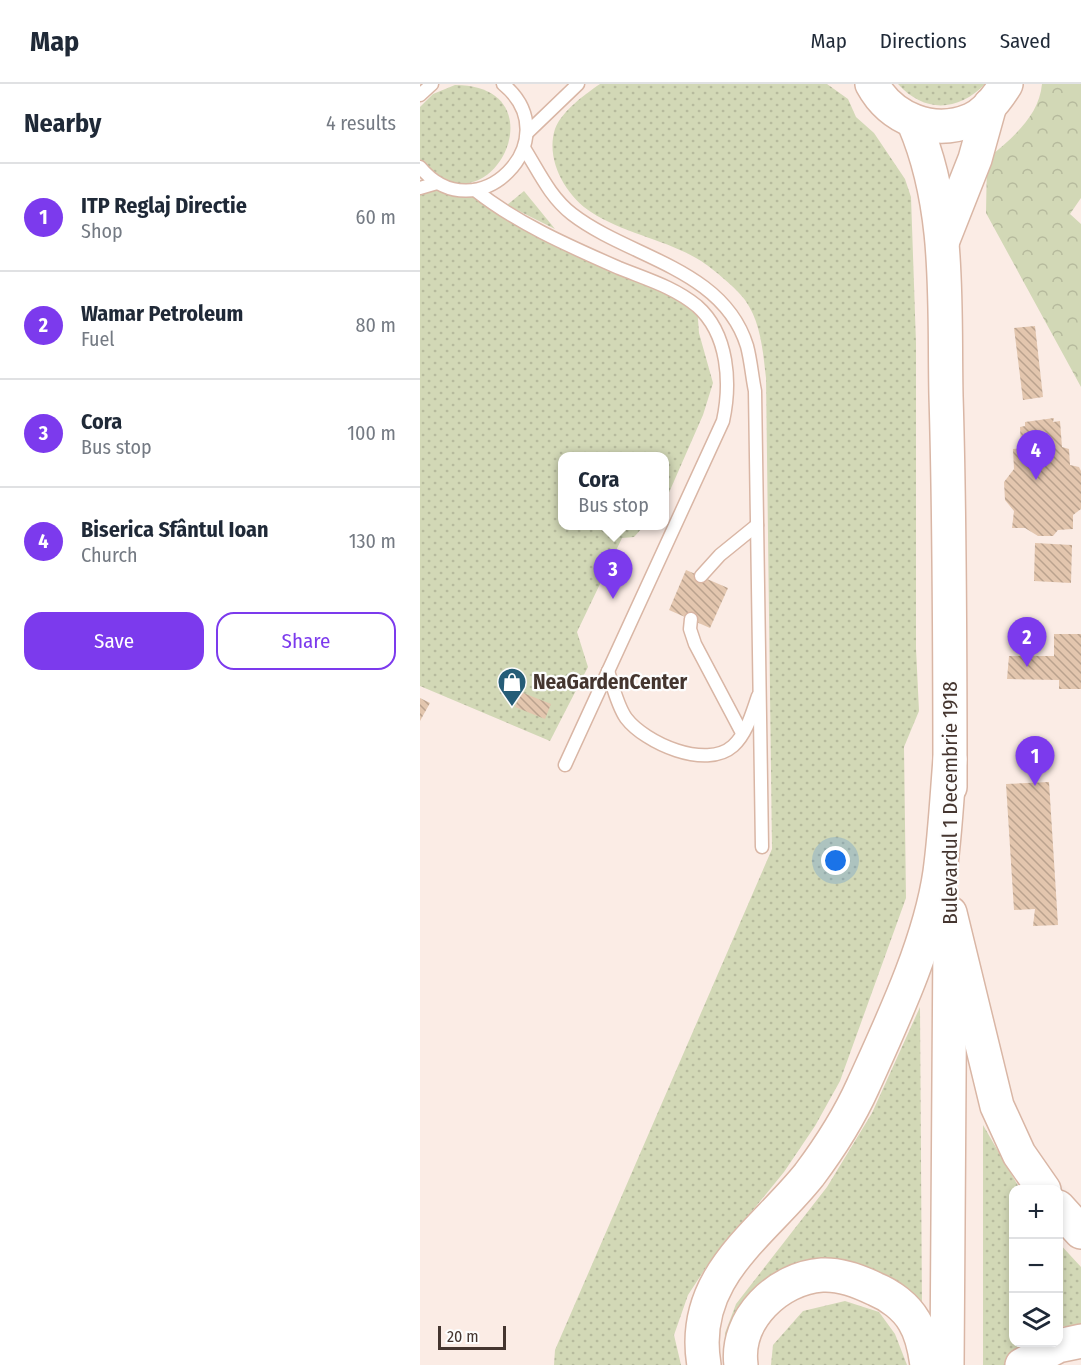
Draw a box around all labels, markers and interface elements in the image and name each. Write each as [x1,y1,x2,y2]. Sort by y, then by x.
text: Map [30,25,79,58]
text: Map [810,28,847,54]
text: Directions [880,28,967,54]
text: Saved [1000,28,1051,54]
text: Nearby [24,108,101,139]
text: 4 results [326,111,396,135]
text: ITP Reglaj Directie [81,192,247,219]
text: 1 [39,205,48,229]
text: 60 m [356,205,396,229]
text: Shop [81,219,123,243]
text: Wamar Petroleum [81,300,243,327]
text: 2 [39,313,48,337]
text: 80 m [356,313,396,337]
text: Fuel [81,327,115,351]
text: Cora [81,408,122,435]
text: 3 [39,421,48,445]
text: 100 m [347,421,396,445]
pin: 4 [1016,430,1056,480]
text: Bus stop [81,435,152,459]
popup [558,452,669,530]
text: Cora [578,466,619,493]
text: Bus stop [578,493,649,517]
text: Biserica Sfântul Ioan [81,516,269,543]
text: 4 [38,529,49,553]
text: 130 m [349,529,396,553]
text: Church [81,543,137,567]
pin: 3 [594,550,632,599]
button: Save [24,612,204,670]
button: Share [216,612,396,670]
pin: 2 [1008,618,1046,667]
shop icon: NeaGardenCenter [496,666,528,708]
place label: NeaGardenCenter [533,669,687,695]
street label: Bulevardul 1 Decembrie 1918 [937,681,963,925]
pin: 1 [1016,736,1054,786]
your location [821,846,850,875]
map controls [1009,1185,1063,1347]
button: + [1009,1185,1063,1239]
button: − [1009,1239,1063,1293]
button: layers [1009,1293,1063,1347]
scale bar [438,1323,506,1350]
text: 20 m [447,1327,478,1346]

